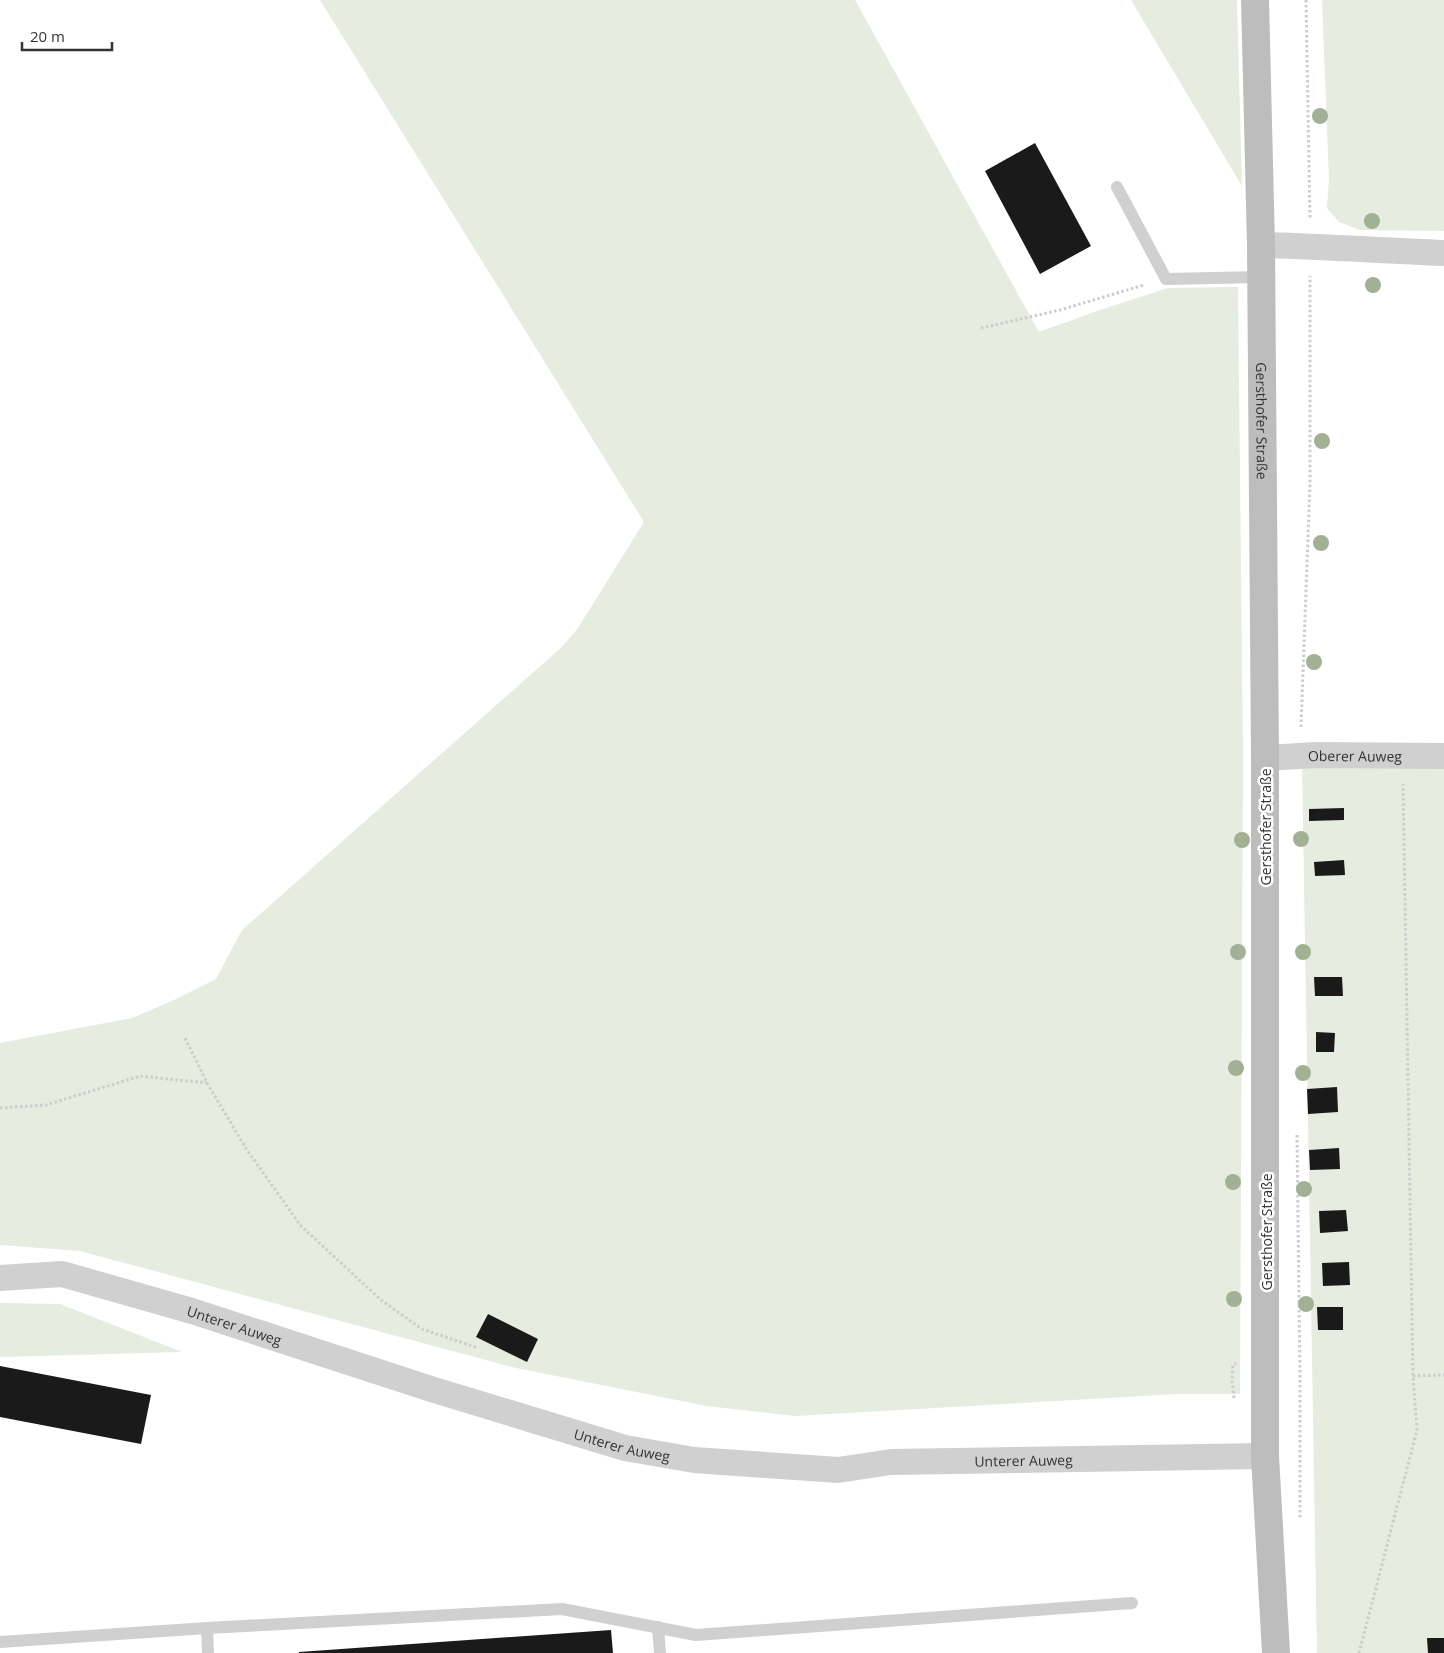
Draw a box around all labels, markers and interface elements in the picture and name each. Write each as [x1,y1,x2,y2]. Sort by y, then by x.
scale bar [22,20,112,52]
text: 20 m [30,26,65,46]
street label: Gersthofer Straße [1252,362,1272,480]
street label: Oberer Auweg [1307,745,1402,765]
street label: Gersthofer Straße [1256,768,1275,886]
street label: Gersthofer Straße [1257,1173,1276,1291]
street label: Unterer Auweg [185,1301,285,1349]
street label: Unterer Auweg [572,1424,672,1465]
street label: Unterer Auweg [974,1450,1073,1470]

